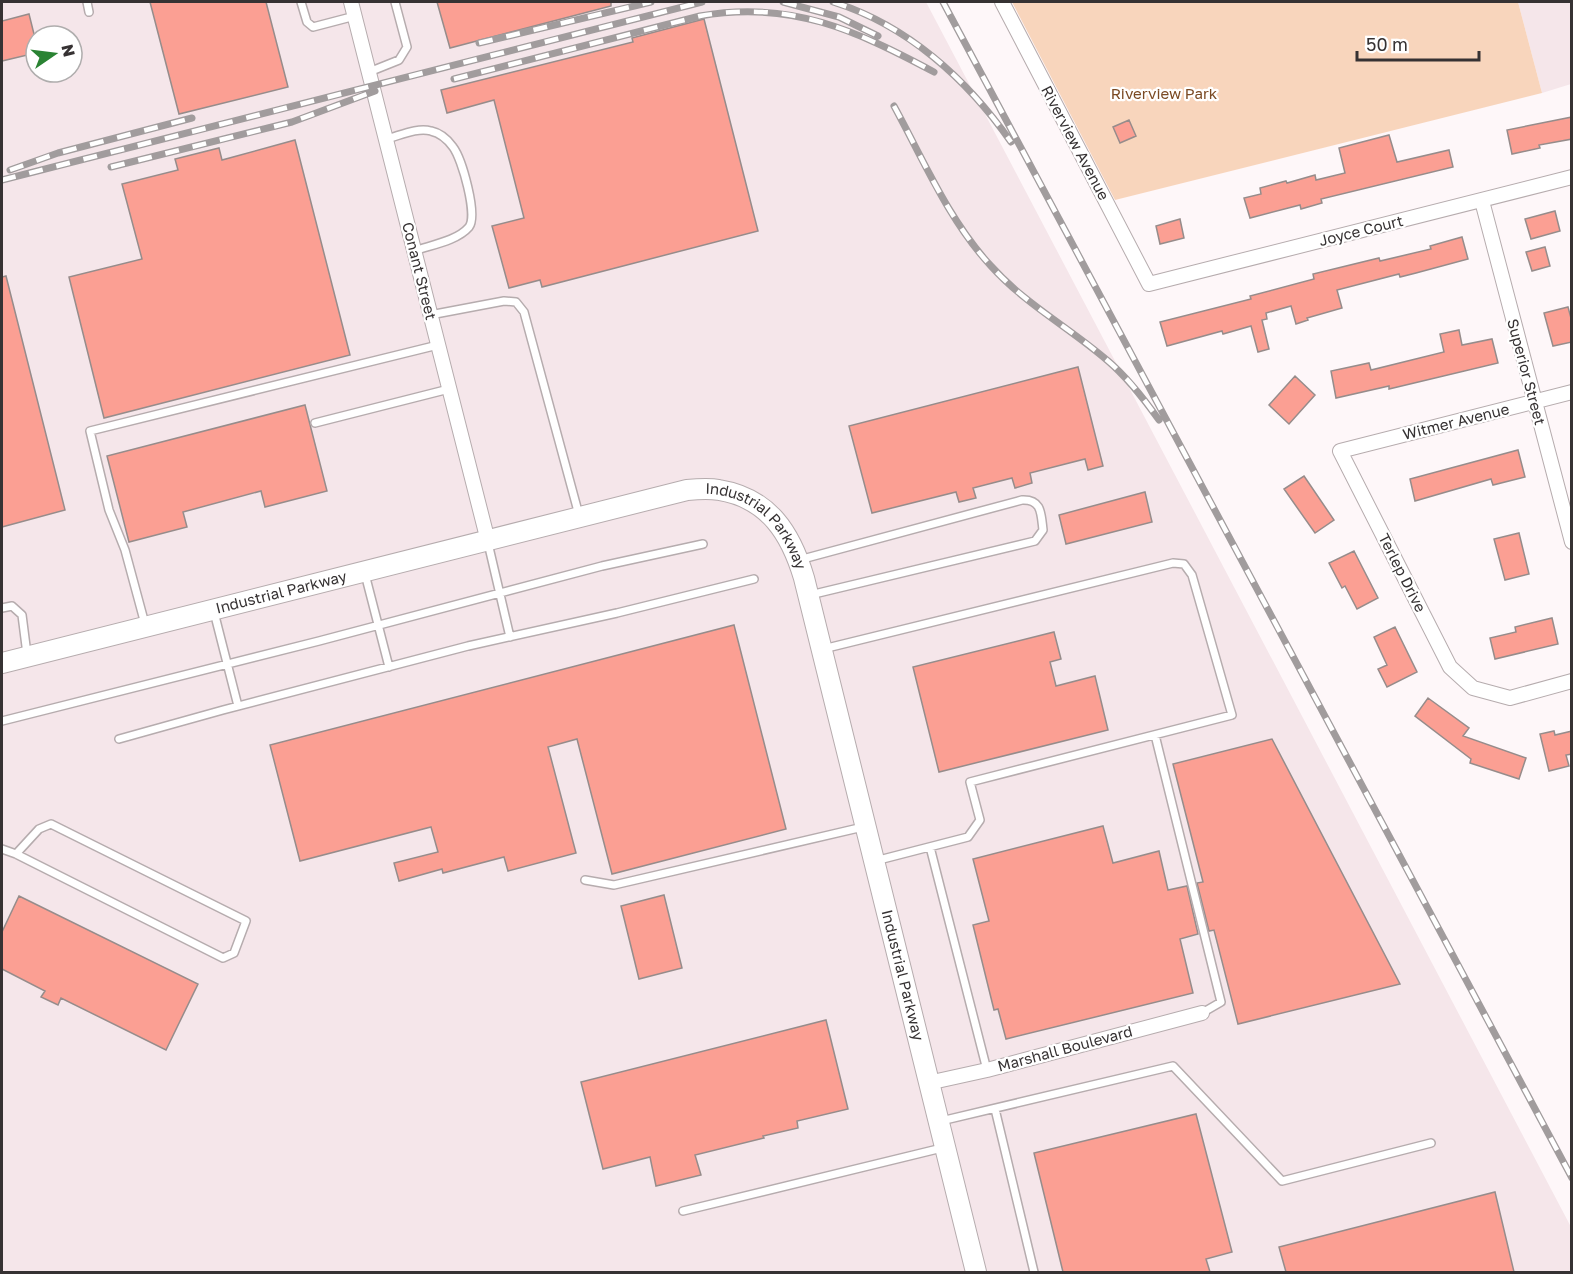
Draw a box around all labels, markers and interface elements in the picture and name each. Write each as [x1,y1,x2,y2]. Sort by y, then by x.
north arrow [24,24,84,84]
scale bar [1357,24,1478,62]
text: 50 m [1366,33,1408,55]
text: N [57,42,80,59]
street label: Riverview Avenue [1038,82,1114,203]
park label: Riverview Park [1111,84,1218,102]
street label: Joyce Court [1317,211,1405,249]
street label: Conant Street [399,220,441,322]
street label: Superior Street [1504,317,1550,427]
street label: Witmer Avenue [1401,399,1511,443]
street label: Industrial Parkway [705,479,811,572]
street label: Terlep Drive [1375,530,1431,615]
street label: Industrial Parkway [214,566,349,617]
street label: Industrial Parkway [879,908,928,1043]
street label: Marshall Boulevard [995,1021,1134,1075]

